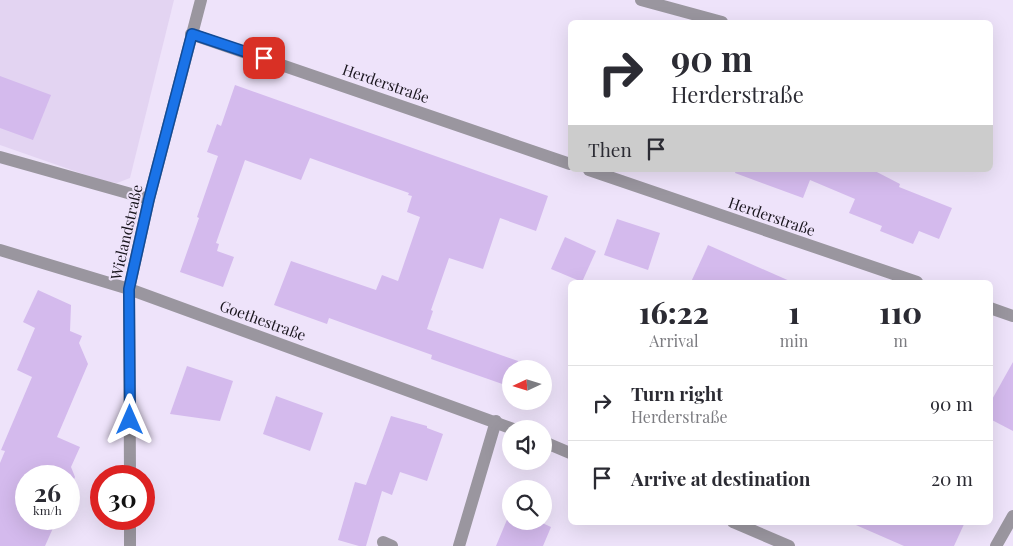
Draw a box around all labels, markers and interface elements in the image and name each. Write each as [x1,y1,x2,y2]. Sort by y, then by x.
text: 90 m [671,34,753,81]
pin [243,37,285,79]
icon: right [588,40,653,105]
icon: arrive [250,44,278,72]
street label: Herderstraße [340,59,432,107]
text: Herderstraße [671,79,804,109]
icon: arrive [642,135,670,163]
text: Then [588,136,632,162]
street label: Wielandstraße [105,182,147,283]
street label: Herderstraße [726,192,818,240]
text: 16:22 [639,292,709,332]
text: 1 [788,292,800,332]
text: 110 [879,292,922,332]
street label: Goethestraße [217,295,309,345]
text: Arrival [649,330,699,351]
text: min [780,330,808,351]
text: m [894,330,908,351]
north arrow [502,360,552,410]
map controls [502,360,552,530]
text: Turn right [631,380,723,406]
icon: right [588,389,616,417]
text: 90 m [930,390,973,416]
position arrow [103,393,155,445]
text: Herderstraße [631,406,728,427]
button: sound [502,420,552,470]
icon: arrive [588,464,616,492]
speed limit sign: 30 [90,465,155,530]
text: Arrive at destination [631,465,811,491]
text: 20 m [931,465,973,491]
text: 26 [34,475,61,508]
button: search [502,480,552,530]
text: km/h [33,502,62,518]

